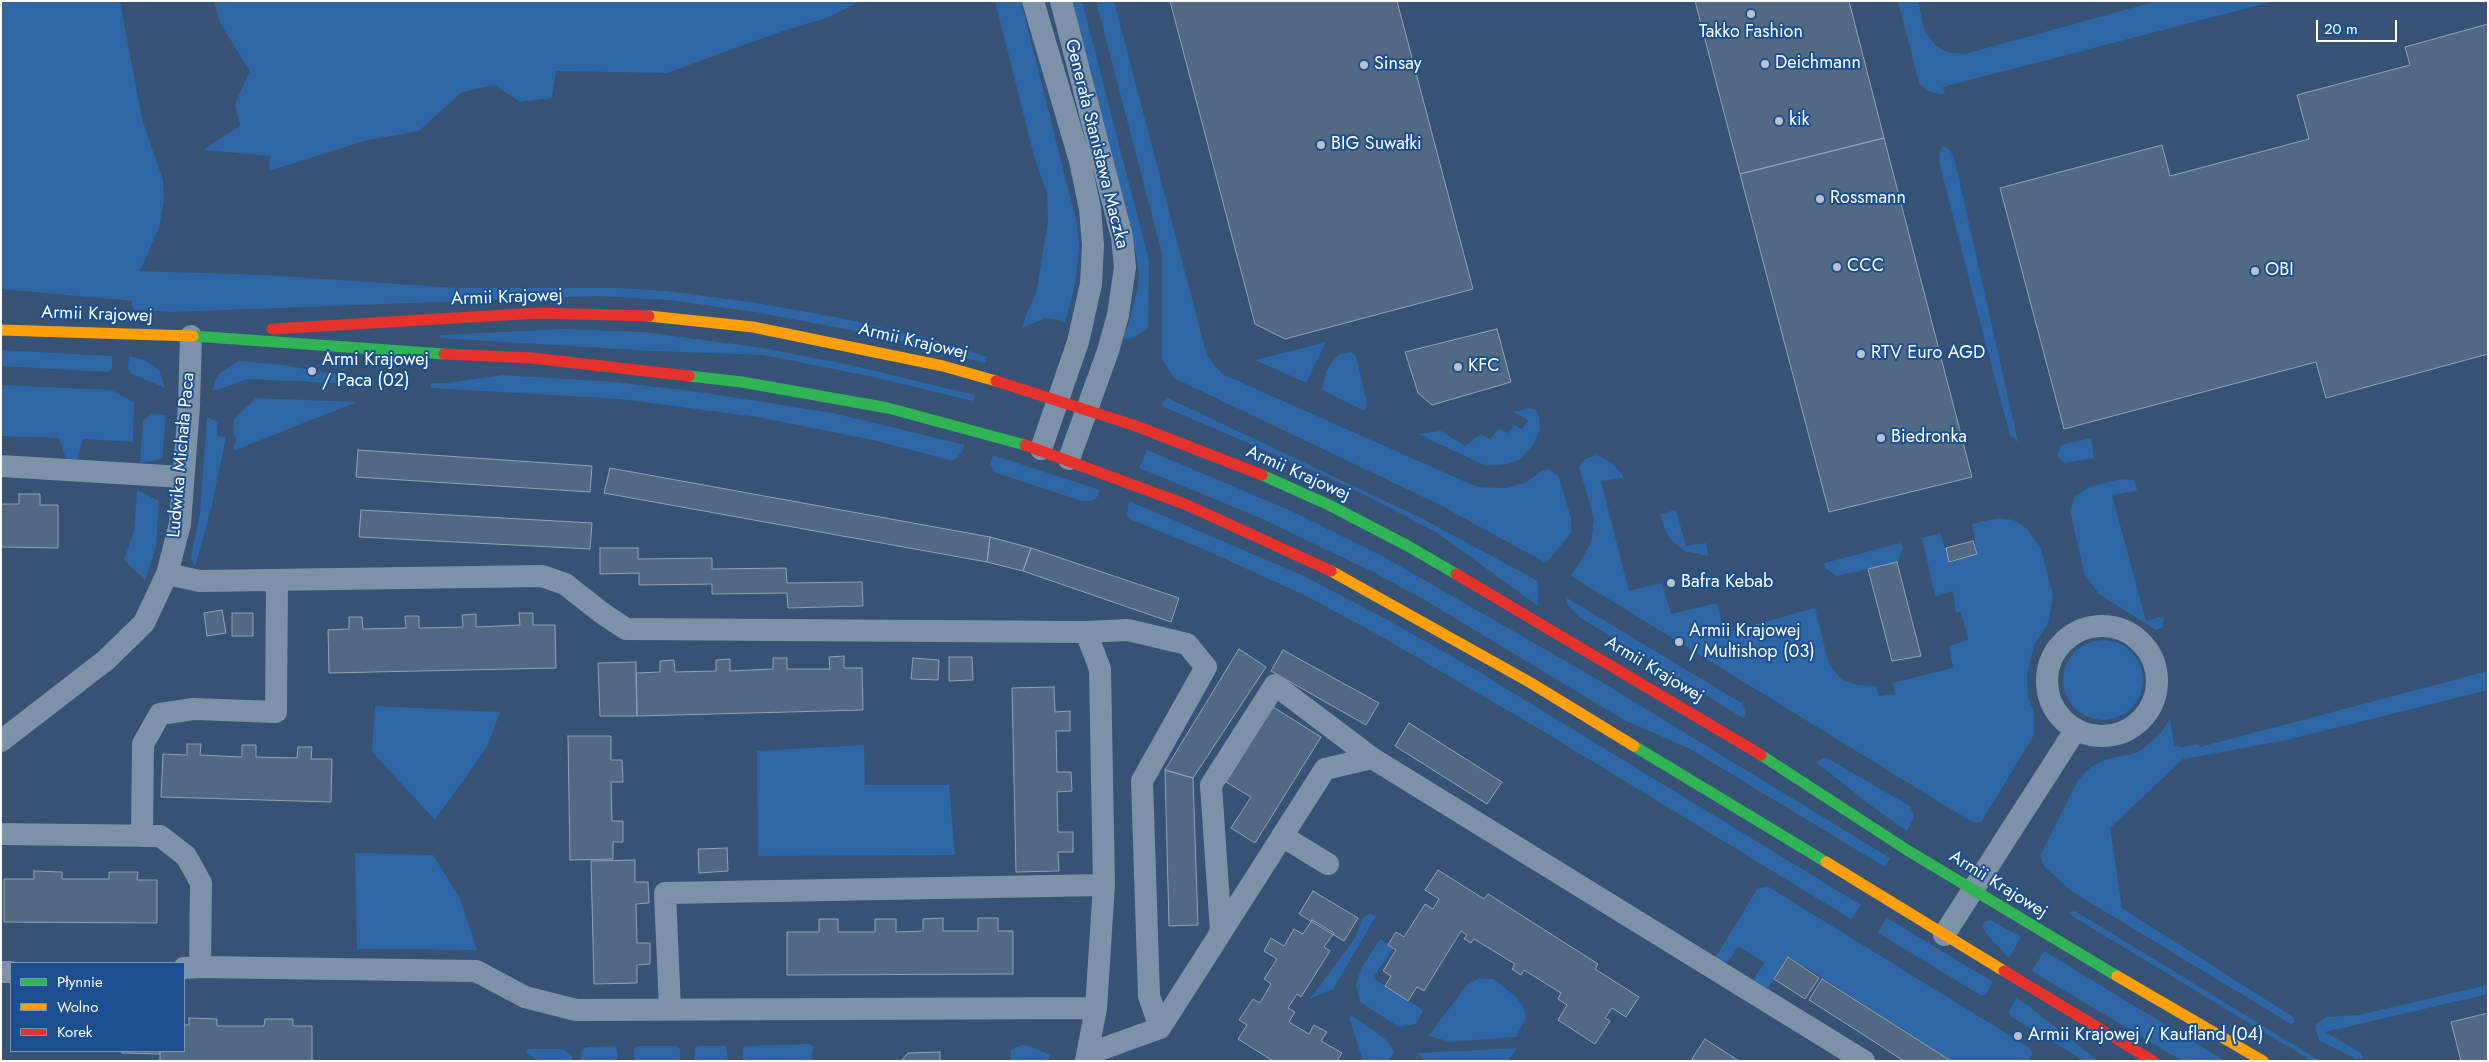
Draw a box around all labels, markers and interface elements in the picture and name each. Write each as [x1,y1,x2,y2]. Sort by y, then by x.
marker: Takko Fashion [1745,8,1757,20]
scale bar [2319,10,2400,42]
text: 20 m [2324,18,2358,40]
place label: Takko Fashion [1699,22,1803,44]
street label: Generała Stanisława Maczka [1060,37,1132,251]
place label: Deichmann [1775,53,1861,75]
place label: Sinsay [1374,54,1422,76]
marker: Deichmann [1759,58,1771,70]
marker: Sinsay [1358,59,1370,71]
place label: kik [1789,110,1810,132]
marker: kik [1773,115,1785,127]
place label: BIG Suwałki [1331,134,1422,156]
marker: BIG Suwałki [1315,139,1327,151]
place label: Rossmann [1830,188,1906,210]
marker: Rossmann [1814,193,1826,205]
place label: CCC [1847,256,1884,278]
place label: OBI [2265,260,2294,282]
marker: CCC [1831,261,1843,273]
marker: OBI [2249,265,2261,277]
street label: Armii Krajowej [451,285,563,311]
street label: Armii Krajowej [41,302,153,328]
street label: Armii Krajowej [856,319,970,365]
place label: RTV Euro AGD [1871,343,1985,365]
marker: RTV Euro AGD [1855,348,1867,360]
place label: Armi Krajowej / Paca (02) [322,350,429,392]
place label: KFC [1468,356,1499,378]
marker: KFC [1452,361,1464,373]
marker: Armi Krajowej / Paca (02) [306,365,318,377]
street label: Ludwika Michała Paca [164,371,200,539]
place label: Biedronka [1891,427,1967,449]
marker: Biedronka [1875,432,1887,444]
street label: Armii Krajowej [1243,441,1353,507]
place label: Bafra Kebab [1681,572,1773,594]
marker: Bafra Kebab [1665,577,1677,589]
place label: Armii Krajowej / Multishop (03) [1689,621,1815,664]
street label: Armii Krajowej [1601,632,1707,708]
marker: Armii Krajowej / Multishop (03) [1673,636,1685,648]
street label: Armii Krajowej [1945,846,2051,924]
legend [10,962,185,1052]
text: Płynnie [57,971,103,993]
text: Wolno [57,996,98,1018]
text: Korek [57,1021,92,1043]
place label: Armii Krajowej / Kaufland (04) [2028,1025,2264,1047]
marker: Armii Krajowej / Kaufland (04) [2012,1030,2024,1042]

